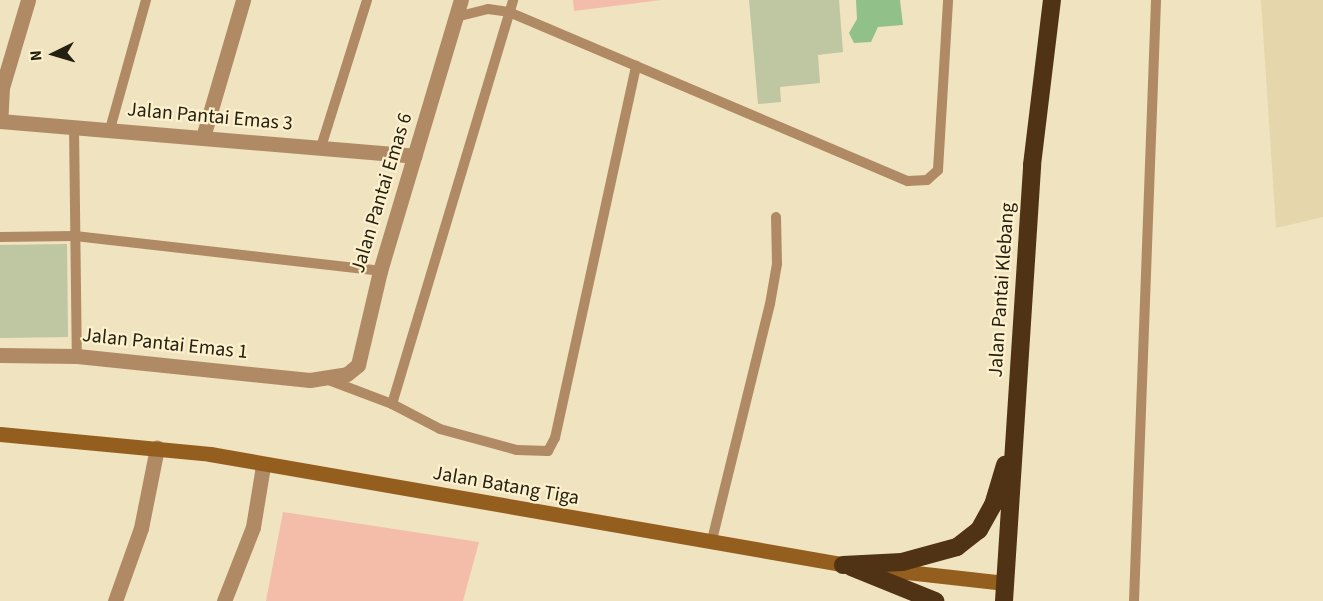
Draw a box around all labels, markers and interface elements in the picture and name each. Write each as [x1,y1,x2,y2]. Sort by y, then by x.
north arrow [24,24,84,84]
text: N [25,49,47,62]
street label: Jalan Pantai Emas 3 [126,98,294,136]
street label: Jalan Pantai Emas 6 [346,110,418,276]
street label: Jalan Pantai Klebang [984,202,1020,378]
street label: Jalan Pantai Emas 1 [81,323,249,365]
street label: Jalan Batang Tiga [431,461,581,511]

